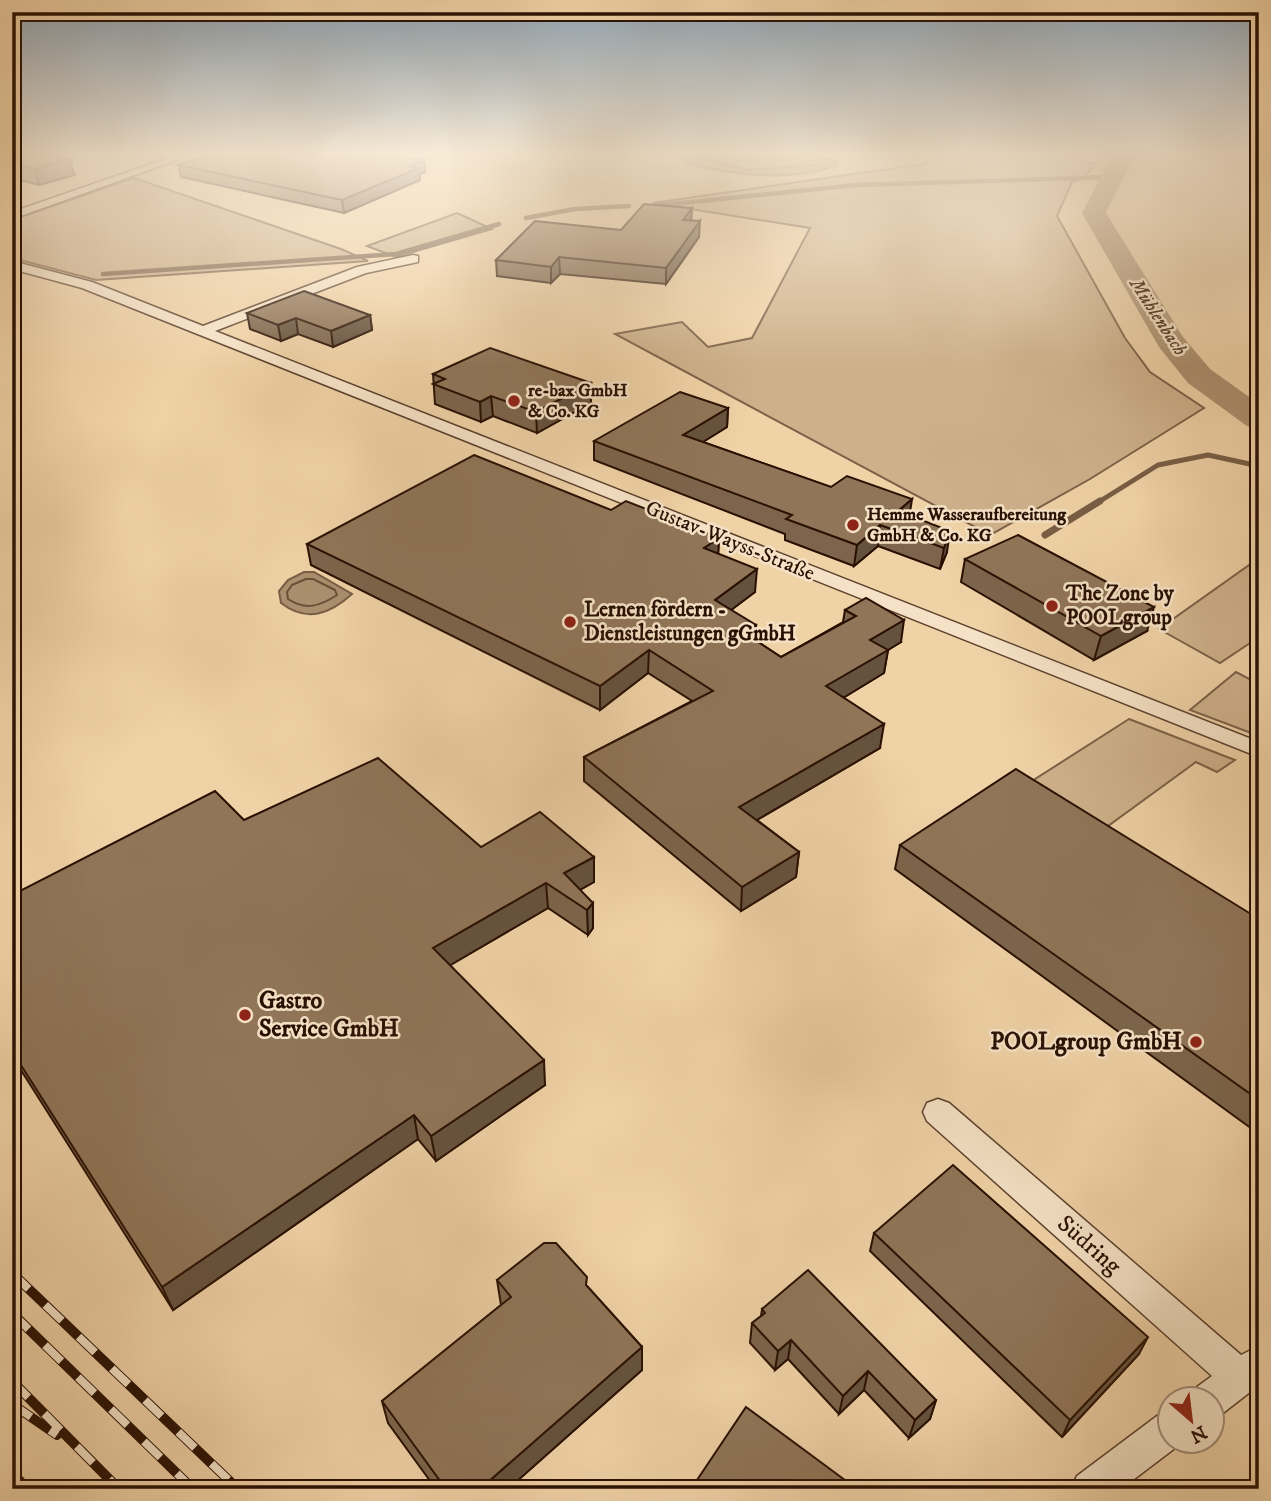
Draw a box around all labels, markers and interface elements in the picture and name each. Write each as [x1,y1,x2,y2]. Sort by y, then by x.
water label: Mühlenbach [1123,272,1192,360]
place label: re-bax GmbH & Co. KG [528,380,628,423]
marker: re-bax GmbH & Co. KG [506,393,522,409]
street label: Gustav-Wayss-Straße [642,495,819,587]
place label: Hemme Wasseraufbereitung GmbH & Co. KG [867,504,1067,547]
marker: Hemme Wasseraufbereitung GmbH & Co. KG [845,517,861,533]
place label: The Zone by POOLgroup [1065,581,1175,631]
place label: Lernen fördern - Dienstleistungen gGmbH [584,597,796,647]
marker: The Zone by POOLgroup [1044,598,1060,614]
marker: Lernen fördern - Dienstleistungen gGmbH [562,614,578,630]
place label: Gastro Service GmbH [259,986,399,1044]
marker: Gastro Service GmbH [237,1007,253,1023]
place label: POOLgroup GmbH [990,1027,1182,1057]
marker: POOLgroup GmbH [1188,1034,1204,1050]
street label: Südring [1051,1209,1128,1281]
north arrow [1156,1386,1226,1456]
text: N [1186,1420,1211,1448]

